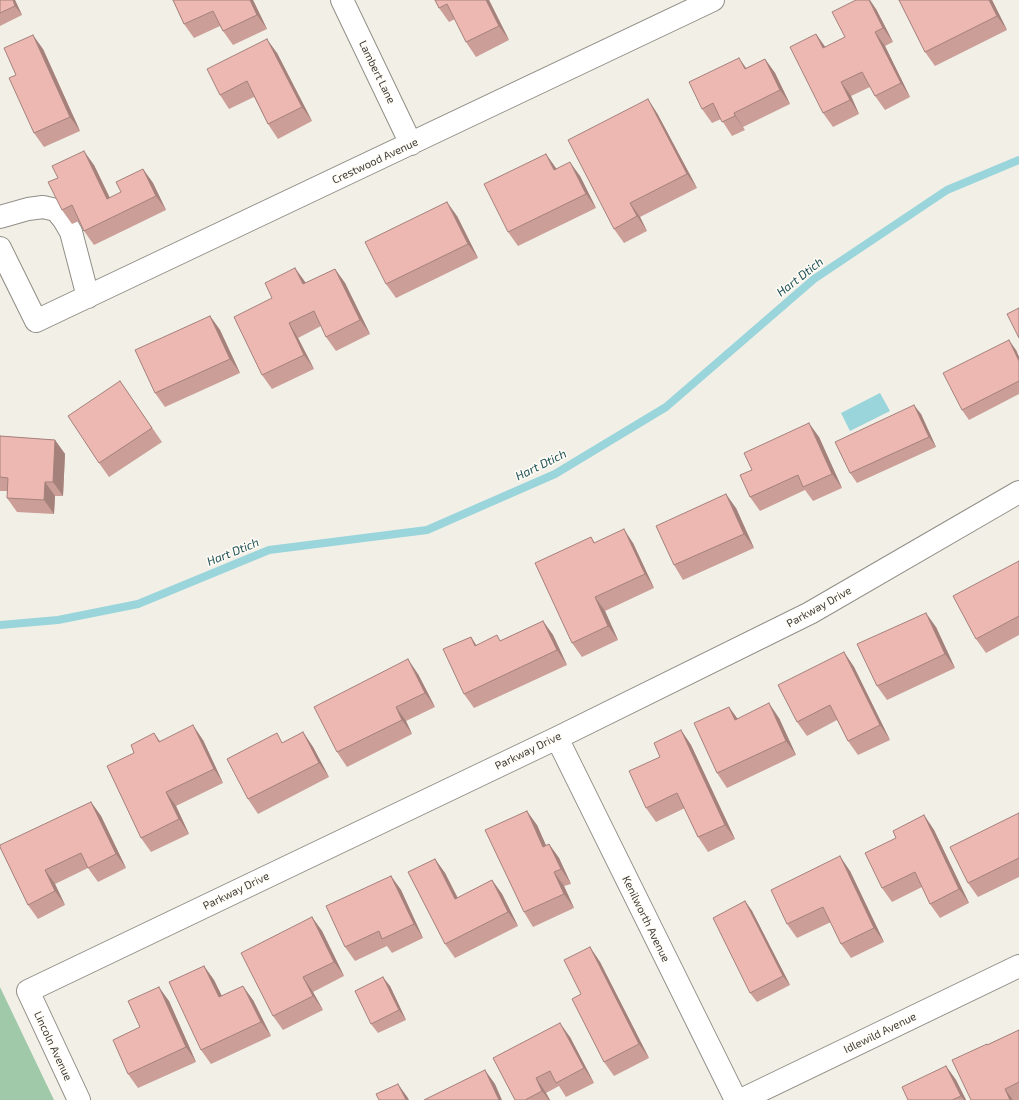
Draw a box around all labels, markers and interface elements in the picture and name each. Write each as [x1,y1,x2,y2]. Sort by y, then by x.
street label: Lambert Lane [356,38,398,106]
street label: Crestwood Avenue [330,135,420,187]
water label: Hart Dtich [774,254,826,300]
water label: Hart Dtich [513,446,569,484]
water label: Hart Dtich [205,535,261,569]
street label: Parkway Drive [784,584,854,630]
street label: Parkway Drive [493,729,563,773]
street label: Parkway Drive [201,869,271,913]
street label: Kenilworth Avenue [619,874,673,964]
street label: Lincoln Avenue [31,1009,75,1083]
street label: Idlewild Avenue [842,1010,918,1056]

